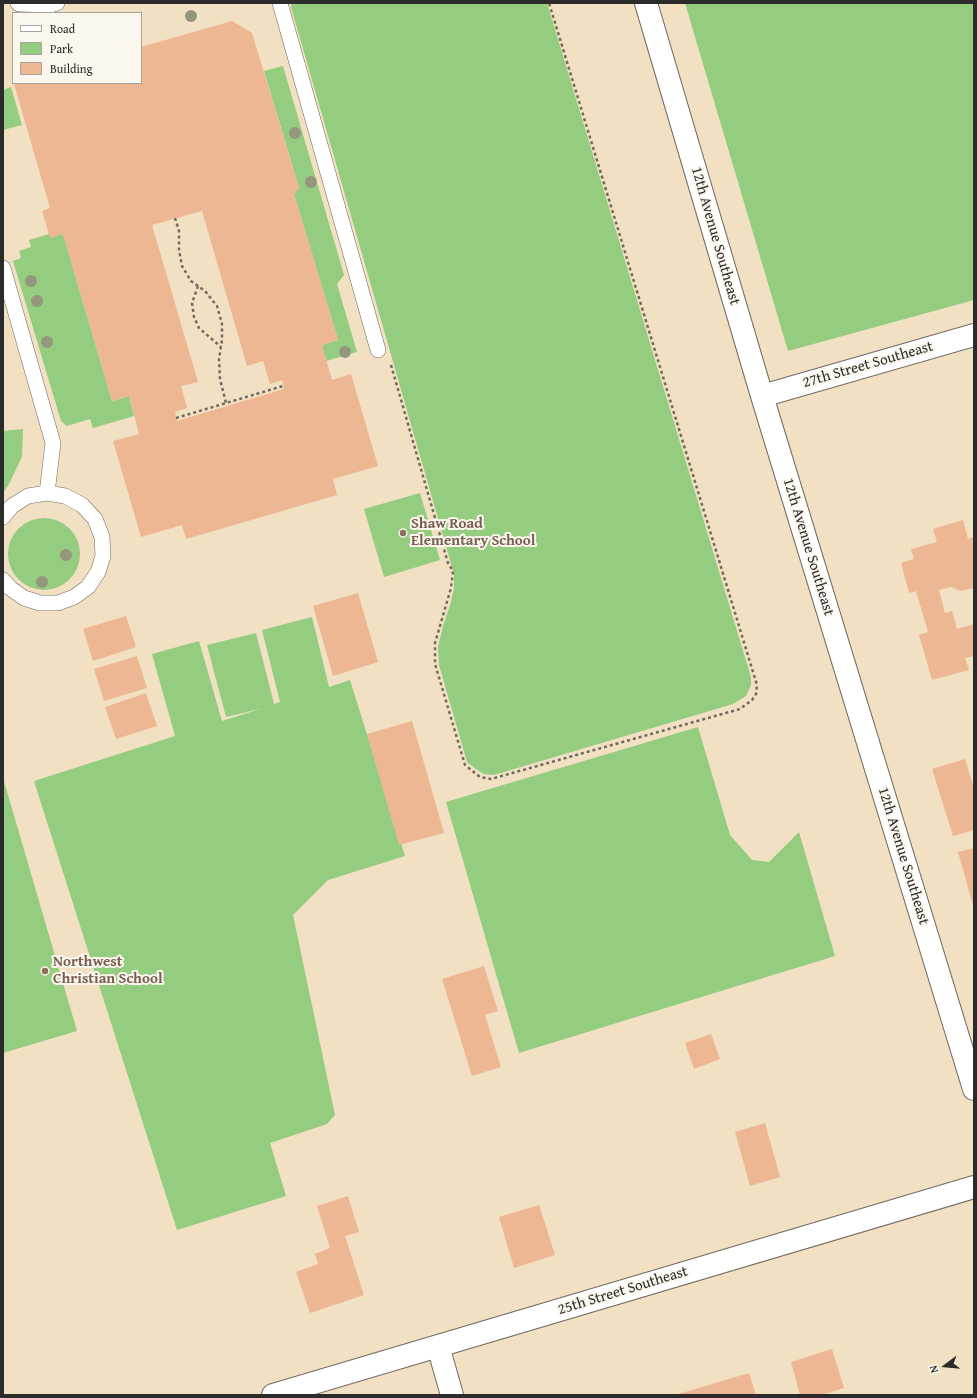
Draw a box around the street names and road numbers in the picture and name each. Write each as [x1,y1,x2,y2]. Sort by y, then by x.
street label: 12th Avenue Southeast [687,165,743,307]
street label: 27th Street Southeast [801,338,935,392]
street label: 12th Avenue Southeast [778,476,838,618]
street label: 12th Avenue Southeast [873,785,933,927]
street label: 25th Street Southeast [556,1263,690,1319]

